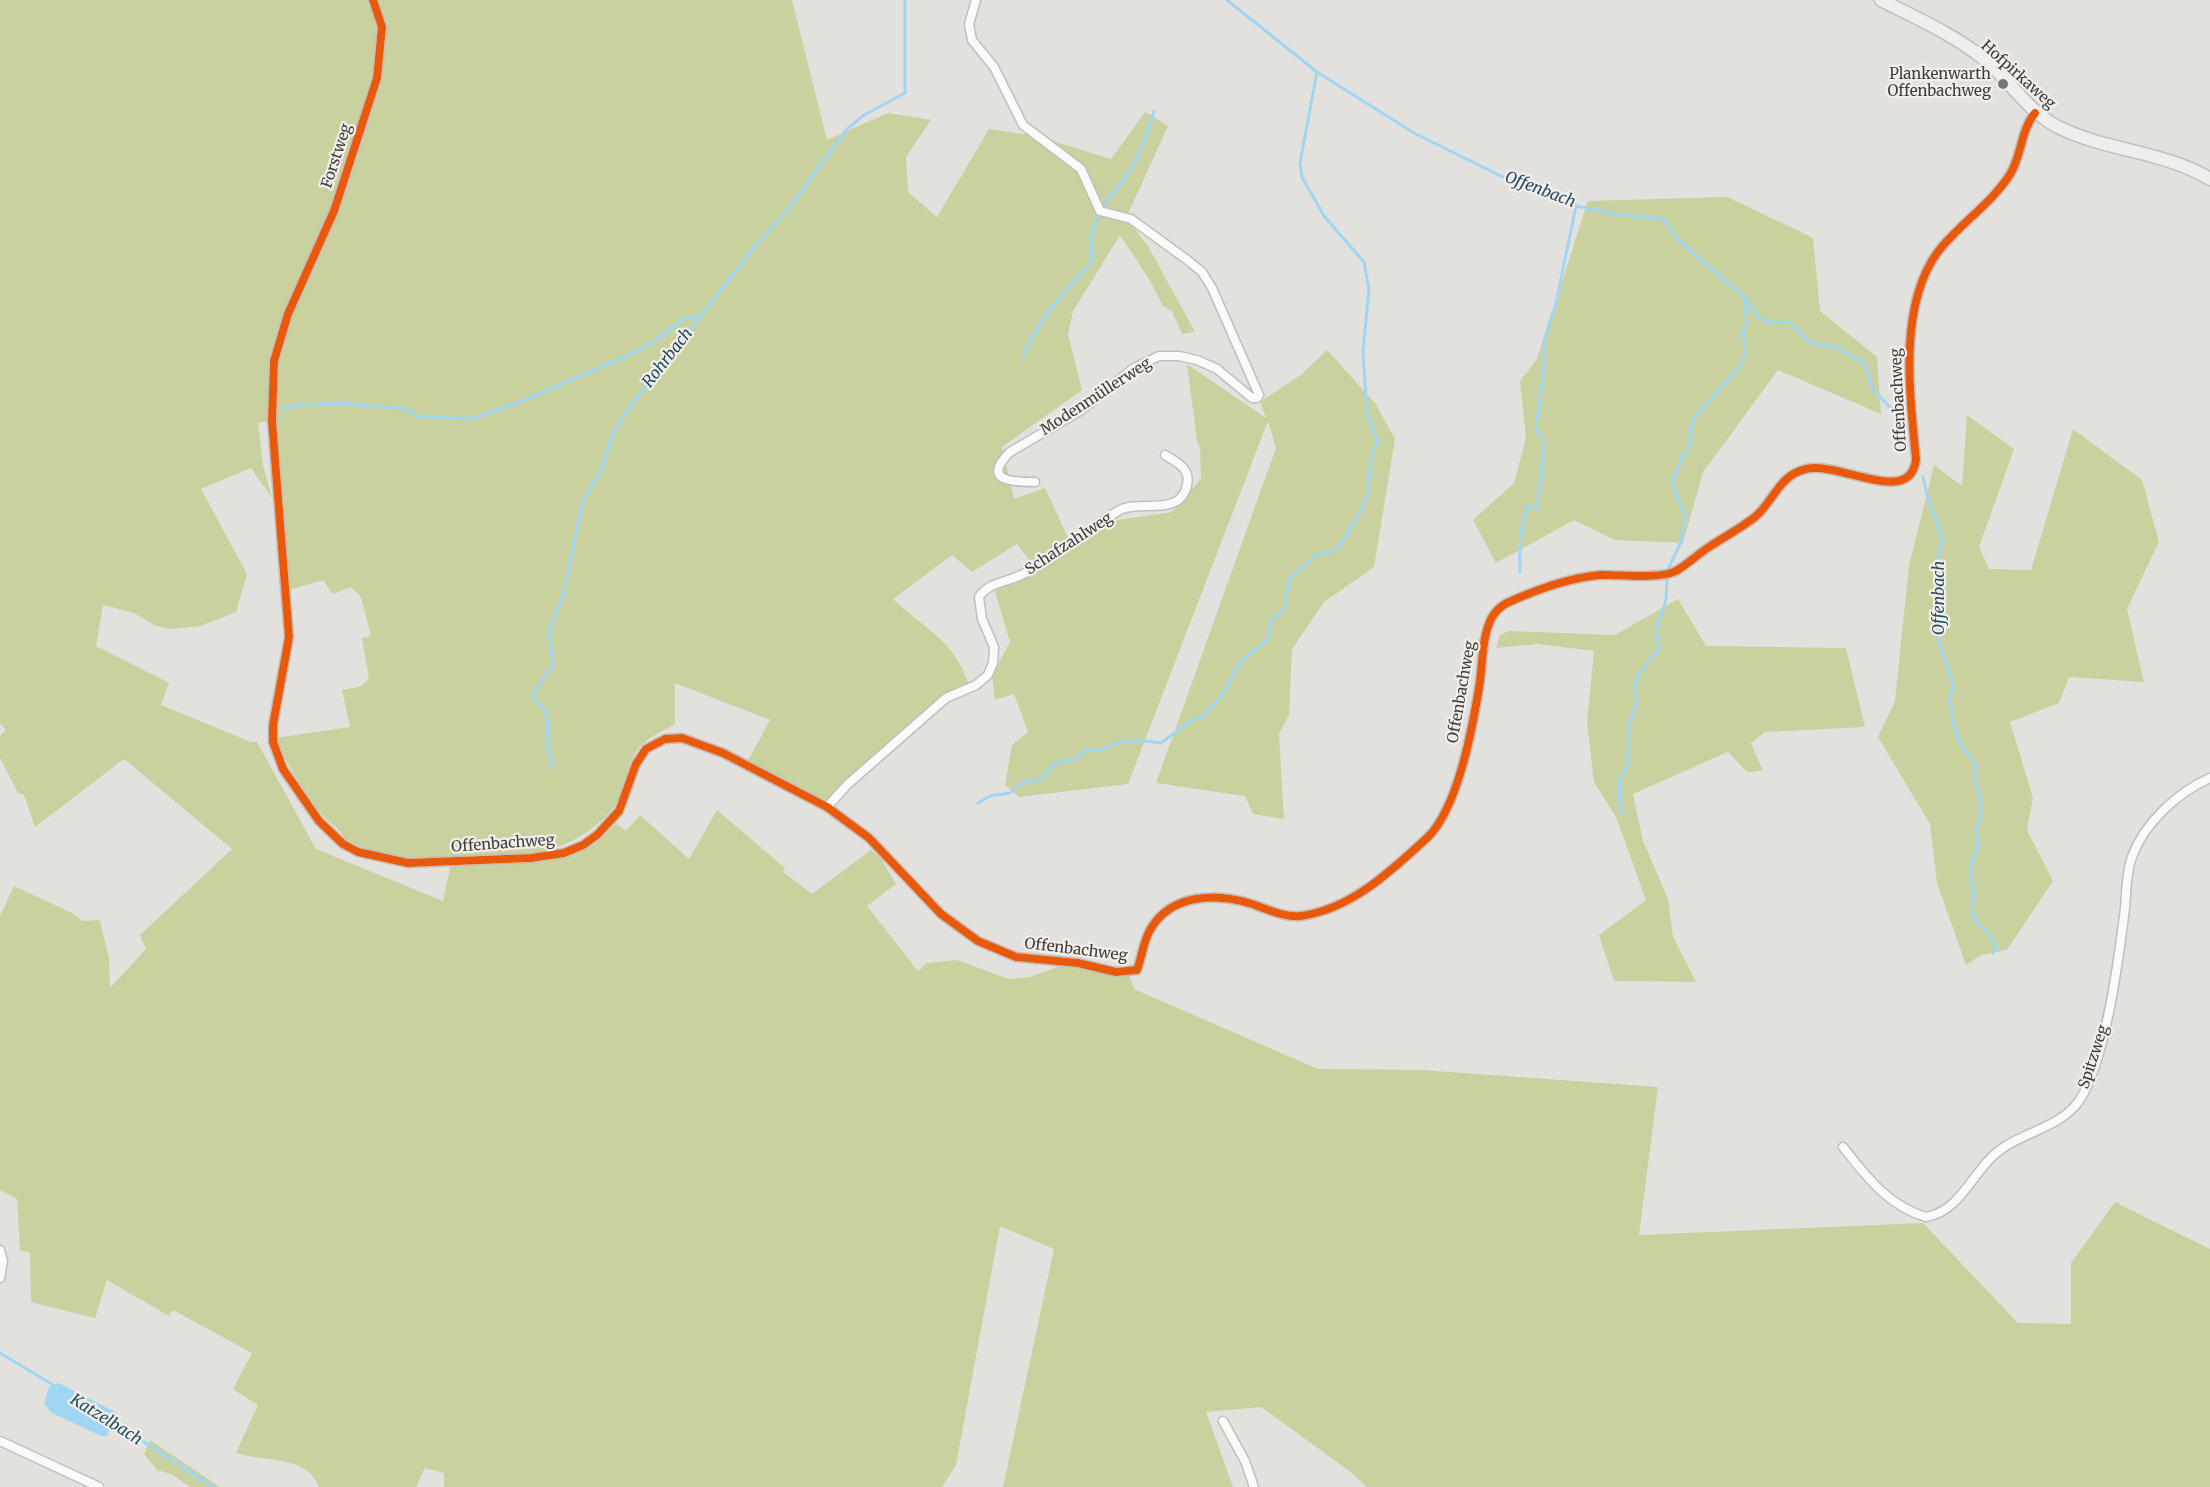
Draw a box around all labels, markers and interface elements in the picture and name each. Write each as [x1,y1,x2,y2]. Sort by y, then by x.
street label: Hofpirkaweg [1977,37,2059,113]
place label: Plankenwarth Offenbachweg [1887,66,1991,101]
marker: Plankenwarth Offenbachweg [1996,77,2010,91]
street label: Forstweg [318,121,356,191]
water label: Offenbach [1502,168,1578,212]
water label: Rohrbach [639,324,697,392]
street label: Offenbachweg [1887,348,1911,452]
street label: Modenmüllerweg [1037,354,1155,440]
street label: Schafzahlweg [1022,509,1116,579]
water label: Offenbach [1929,561,1949,635]
street label: Offenbachweg [1444,639,1480,745]
street label: Offenbachweg [451,831,555,857]
street label: Offenbachweg [1023,935,1129,965]
street label: Spitzweg [2075,1023,2113,1091]
water label: Katzelbach [67,1390,145,1450]

